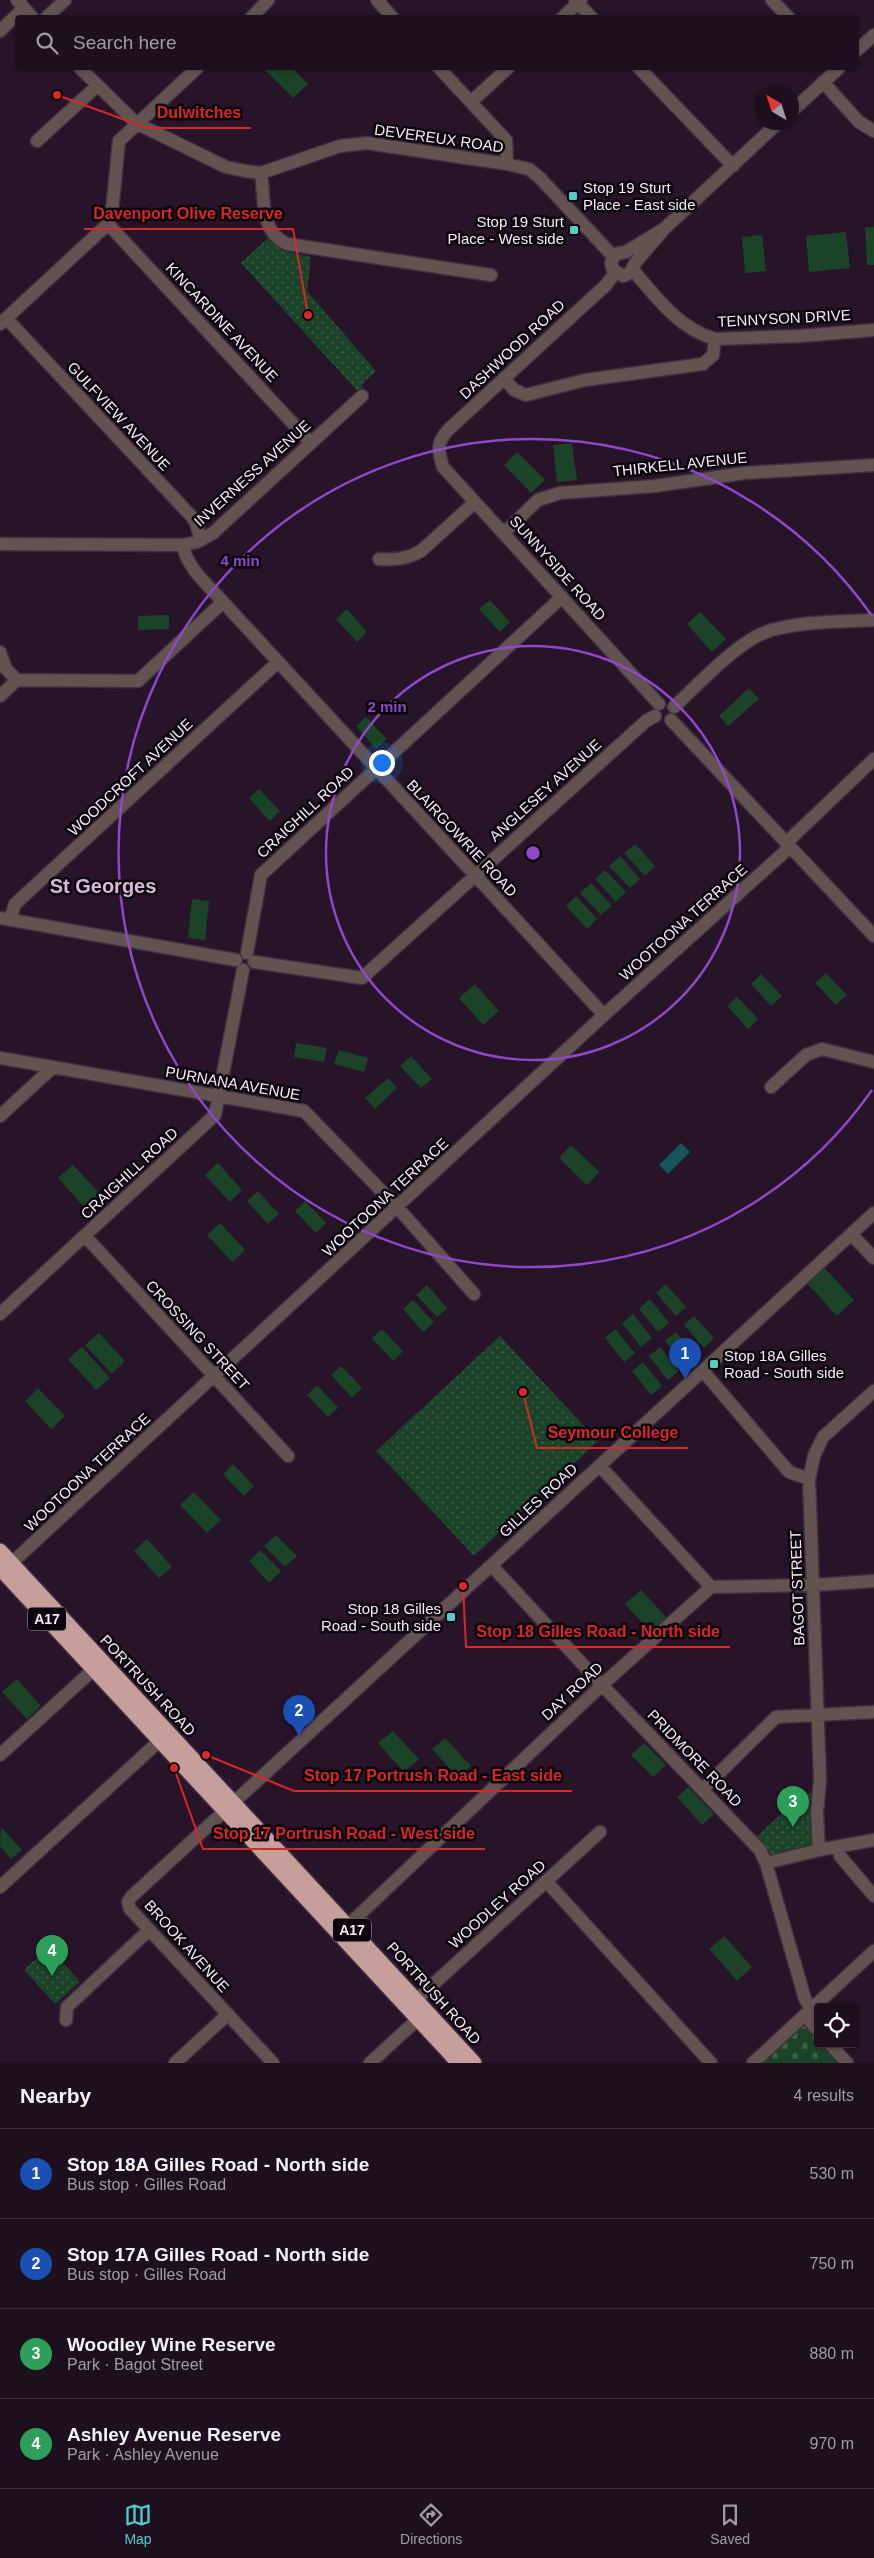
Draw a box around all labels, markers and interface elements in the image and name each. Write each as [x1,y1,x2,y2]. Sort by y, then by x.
search box [15,15,859,70]
icon: search [33,29,61,57]
text: Search here [73,32,177,53]
north arrow [754,85,799,130]
callout: Dulwitches [147,97,251,128]
text: Dulwitches [157,104,241,121]
street label: DEVEREUX ROAD [373,121,505,155]
place label: Stop 19 Sturt Place - East side [583,179,696,213]
marker: Stop 19 Sturt Place - East side [567,190,579,202]
callout: Davenport Olive Reserve [84,198,293,229]
text: Davenport Olive Reserve [93,205,283,222]
place label: Stop 19 Sturt Place - West side [448,213,565,247]
marker: Stop 19 Sturt Place - West side [568,224,580,236]
street label: KINCARDINE AVENUE [162,259,282,385]
street label: DASHWOOD ROAD [456,296,568,402]
street label: TENNYSON DRIVE [717,306,851,330]
street label: GULFVIEW AVENUE [64,358,174,474]
street label: INVERNESS AVENUE [190,416,314,530]
street label: THIRKELL AVENUE [612,448,748,480]
street label: SUNNYSIDE ROAD [507,512,610,624]
text: 4 min [220,552,260,569]
text: 2 min [367,698,407,715]
street label: WOODCROFT AVENUE [64,715,196,839]
street label: ANGLESEY AVENUE [486,735,604,845]
your location [369,750,395,776]
street label: CRAIGHILL ROAD [253,763,357,861]
street label: BLAIRGOWRIE ROAD [403,776,521,900]
centre of rings [524,844,542,862]
street label: WOOTOONA TERRACE [616,860,750,984]
district label: St Georges [50,875,156,897]
street label: PURNANA AVENUE [164,1063,302,1103]
street label: CRAIGHILL ROAD [77,1124,181,1222]
street label: WOOTOONA TERRACE [319,1134,451,1260]
street label: CROSSING STREET [143,1277,253,1393]
pin: 1 [669,1338,701,1379]
place label: Stop 18A Gilles Road - South side [724,1347,844,1381]
marker: Stop 18A Gilles Road - South side [708,1358,720,1370]
street label: WOOTOONA TERRACE [21,1409,153,1535]
callout: Seymour College [537,1417,688,1448]
text: Seymour College [548,1424,678,1441]
street label: GILLES ROAD [496,1460,580,1540]
street label: BAGOT STREET [786,1530,808,1646]
place label: Stop 18 Gilles Road - South side [321,1600,441,1634]
road number: A17 [28,1608,66,1630]
marker: Stop 18 Gilles Road - South side [445,1611,457,1623]
callout: Stop 18 Gilles Road - North side [466,1616,730,1647]
text: Stop 18 Gilles Road - North side [476,1623,720,1640]
street label: PORTRUSH ROAD [97,1631,199,1739]
street label: DAY ROAD [538,1658,606,1723]
pin: 2 [283,1695,315,1736]
street label: PRIDMORE ROAD [644,1706,746,1810]
callout: Stop 17 Portrush Road - East side [294,1760,572,1791]
text: Stop 17 Portrush Road - East side [304,1767,562,1784]
pin: 3 [777,1786,809,1827]
callout: Stop 17 Portrush Road - West side [203,1818,485,1849]
text: Stop 17 Portrush Road - West side [213,1825,475,1842]
street label: WOODLEY ROAD [445,1856,549,1952]
street label: BROOK AVENUE [141,1896,233,1996]
road number: A17 [333,1918,371,1942]
pin: 4 [36,1935,68,1976]
street label: PORTRUSH ROAD [384,1938,484,2048]
map controls [814,2003,859,2048]
button: locate [814,2003,859,2048]
text: Nearby [20,2084,91,2107]
text: 4 results [794,2087,854,2104]
text: Stop 18A Gilles Road - North side [67,2154,369,2175]
text: 1 [32,2165,40,2182]
text: 530 m [810,2165,854,2182]
text: Bus stop · Gilles Road [67,2176,226,2193]
text: Stop 17A Gilles Road - North side [67,2244,369,2265]
text: 2 [32,2255,40,2272]
text: 750 m [810,2255,854,2272]
text: Bus stop · Gilles Road [67,2266,226,2283]
text: Woodley Wine Reserve [67,2334,276,2355]
text: 3 [32,2345,40,2362]
text: 880 m [810,2345,854,2362]
text: Park · Bagot Street [67,2356,203,2373]
text: Ashley Avenue Reserve [67,2424,281,2445]
text: 4 [32,2435,40,2452]
text: 970 m [810,2435,854,2452]
text: Park · Ashley Avenue [67,2446,219,2463]
tab: Map [124,2501,152,2547]
tab: Directions [400,2501,462,2547]
tab: Saved [710,2501,750,2547]

